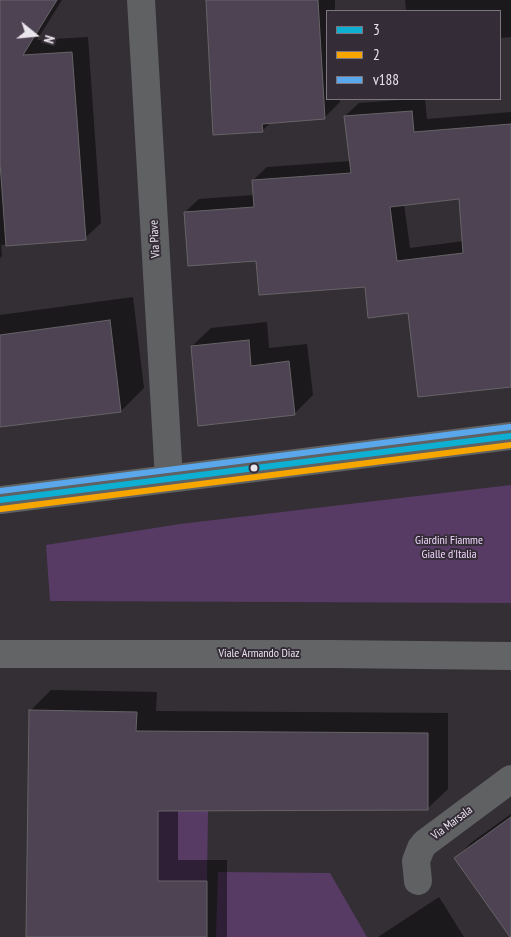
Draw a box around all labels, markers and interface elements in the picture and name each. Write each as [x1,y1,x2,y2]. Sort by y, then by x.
north arrow [10,10,60,60]
legend [326,10,501,100]
text: 3 [373,20,380,39]
text: N [40,33,59,46]
text: 2 [373,45,380,64]
text: v188 [373,70,399,89]
street label: Via Piave [147,220,163,258]
unlabelled marker [249,463,259,473]
park label: Giardini Fiamme Gialle d'Italia [415,534,483,562]
street label: Viale Armando Diaz [218,647,300,661]
street label: Via Marsala [429,803,475,843]

